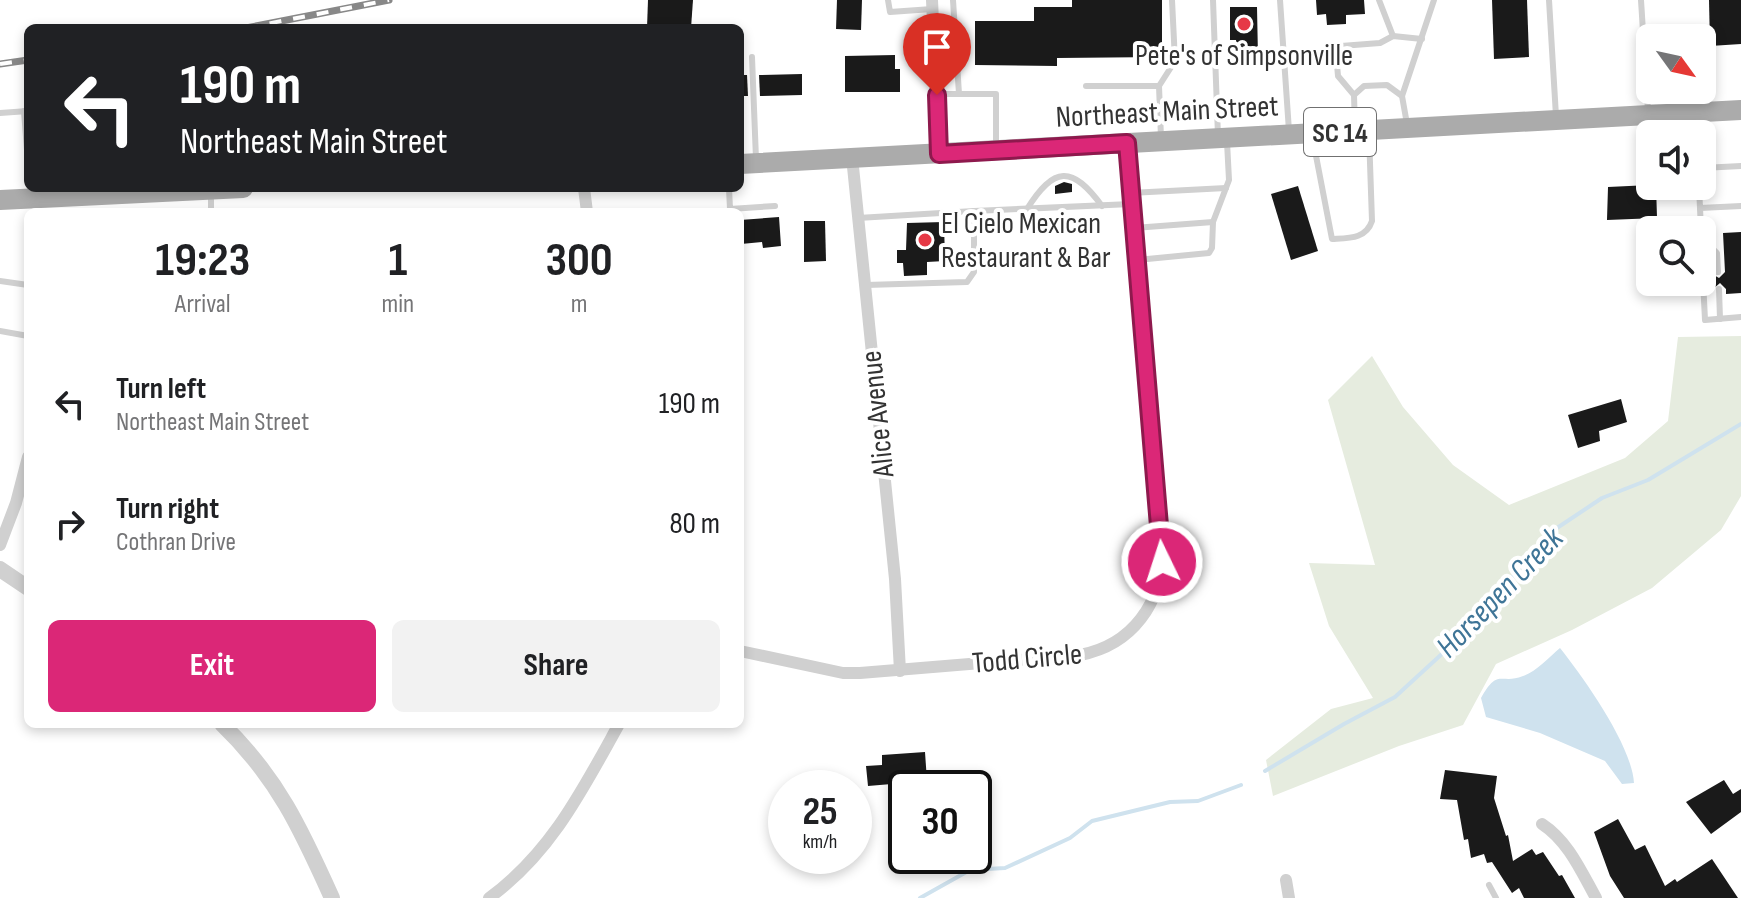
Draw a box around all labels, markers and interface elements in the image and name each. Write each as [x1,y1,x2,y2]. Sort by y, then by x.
pin [903,13,971,95]
marker: Pete's of Simpsonville [1235,15,1253,33]
north arrow [1636,24,1716,104]
map controls [1636,24,1716,296]
icon: arrive [915,25,959,69]
place label: Pete's of Simpsonville [1135,38,1353,74]
text: 190 m [180,53,301,120]
icon: left [48,56,152,160]
street label: Northeast Main Street [1055,88,1279,136]
road number: SC 14 [1304,108,1376,156]
button: sound [1636,120,1716,200]
text: Northeast Main Street [180,121,447,164]
place label: El Cielo Mexican Restaurant & Bar [941,206,1111,276]
button: search [1636,216,1716,296]
marker: El Cielo Mexican Restaurant & Bar [916,231,934,249]
text: 19:23 [155,232,250,289]
text: 1 [388,232,407,289]
text: 300 [545,232,613,289]
text: Arrival [175,289,231,320]
text: min [381,289,414,320]
text: m [571,289,587,320]
street label: Alice Avenue [853,349,903,480]
text: Turn left [116,371,206,407]
icon: left [48,382,92,426]
text: 190 m [659,386,720,422]
text: Northeast Main Street [116,407,309,438]
text: Turn right [116,491,219,527]
icon: right [48,502,92,546]
text: 80 m [669,506,720,542]
water label: Horsepen Creek [1428,519,1572,666]
position arrow [1120,520,1204,604]
text: Cothran Drive [116,527,236,558]
button: Exit [48,620,376,712]
button: Share [392,620,720,712]
street label: Todd Circle [971,636,1084,682]
speed limit sign: 30 [888,770,992,874]
text: 25 [802,788,838,836]
text: km/h [803,830,837,854]

